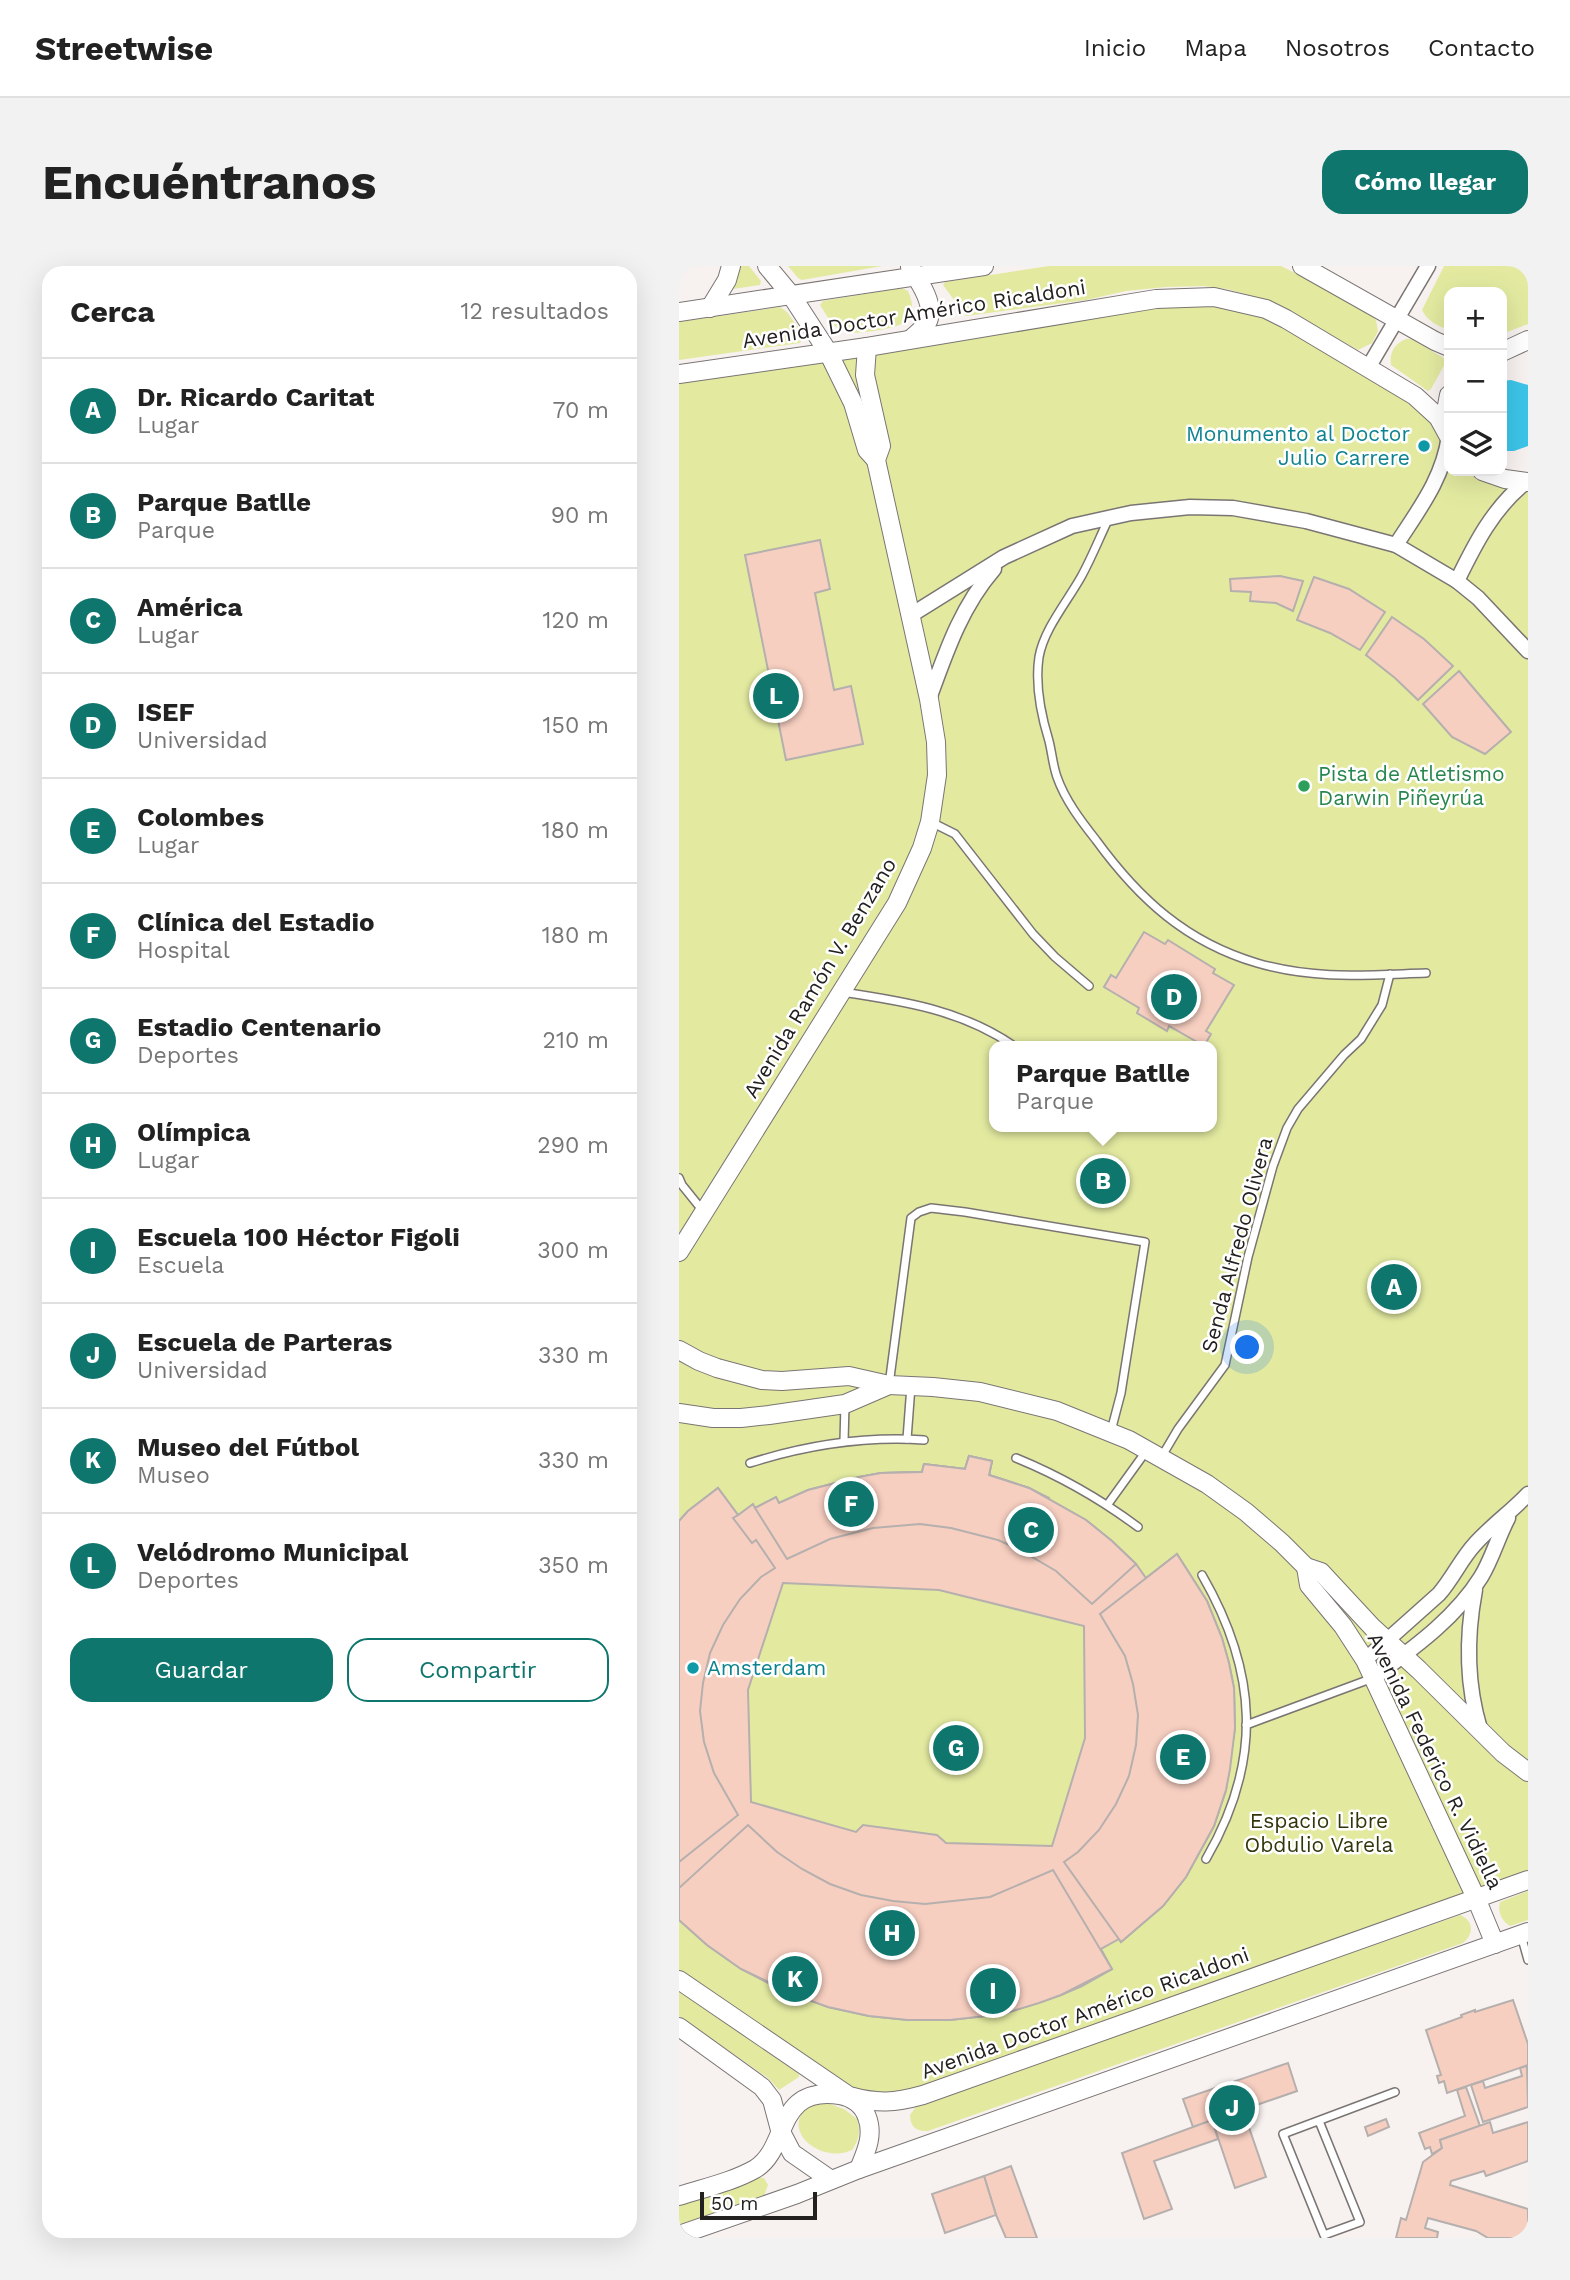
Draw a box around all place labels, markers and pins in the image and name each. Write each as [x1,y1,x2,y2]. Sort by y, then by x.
place label: Monumento al Doctor Julio Carrere [1186,421,1410,470]
marker: Monumento al Doctor Julio Carrere [1416,438,1432,454]
pin: L [753,670,799,722]
place label: Pista de Atletismo Darwin Piñeyrúa [1318,761,1505,810]
marker: Pista de Atletismo Darwin Piñeyrúa [1296,778,1312,794]
pin: D [1151,971,1197,1023]
pin: B [1080,1155,1126,1207]
pin: A [1371,1261,1417,1313]
pin: F [828,1478,874,1530]
pin: C [1008,1504,1054,1556]
place label: Amsterdam [707,1655,826,1680]
marker: Amsterdam [685,1660,701,1676]
pin: G [933,1722,979,1774]
pin: E [1160,1731,1206,1783]
pin: H [869,1907,915,1959]
pin: K [772,1953,818,2005]
pin: I [970,1965,1016,2017]
pin: J [1209,2082,1255,2134]

